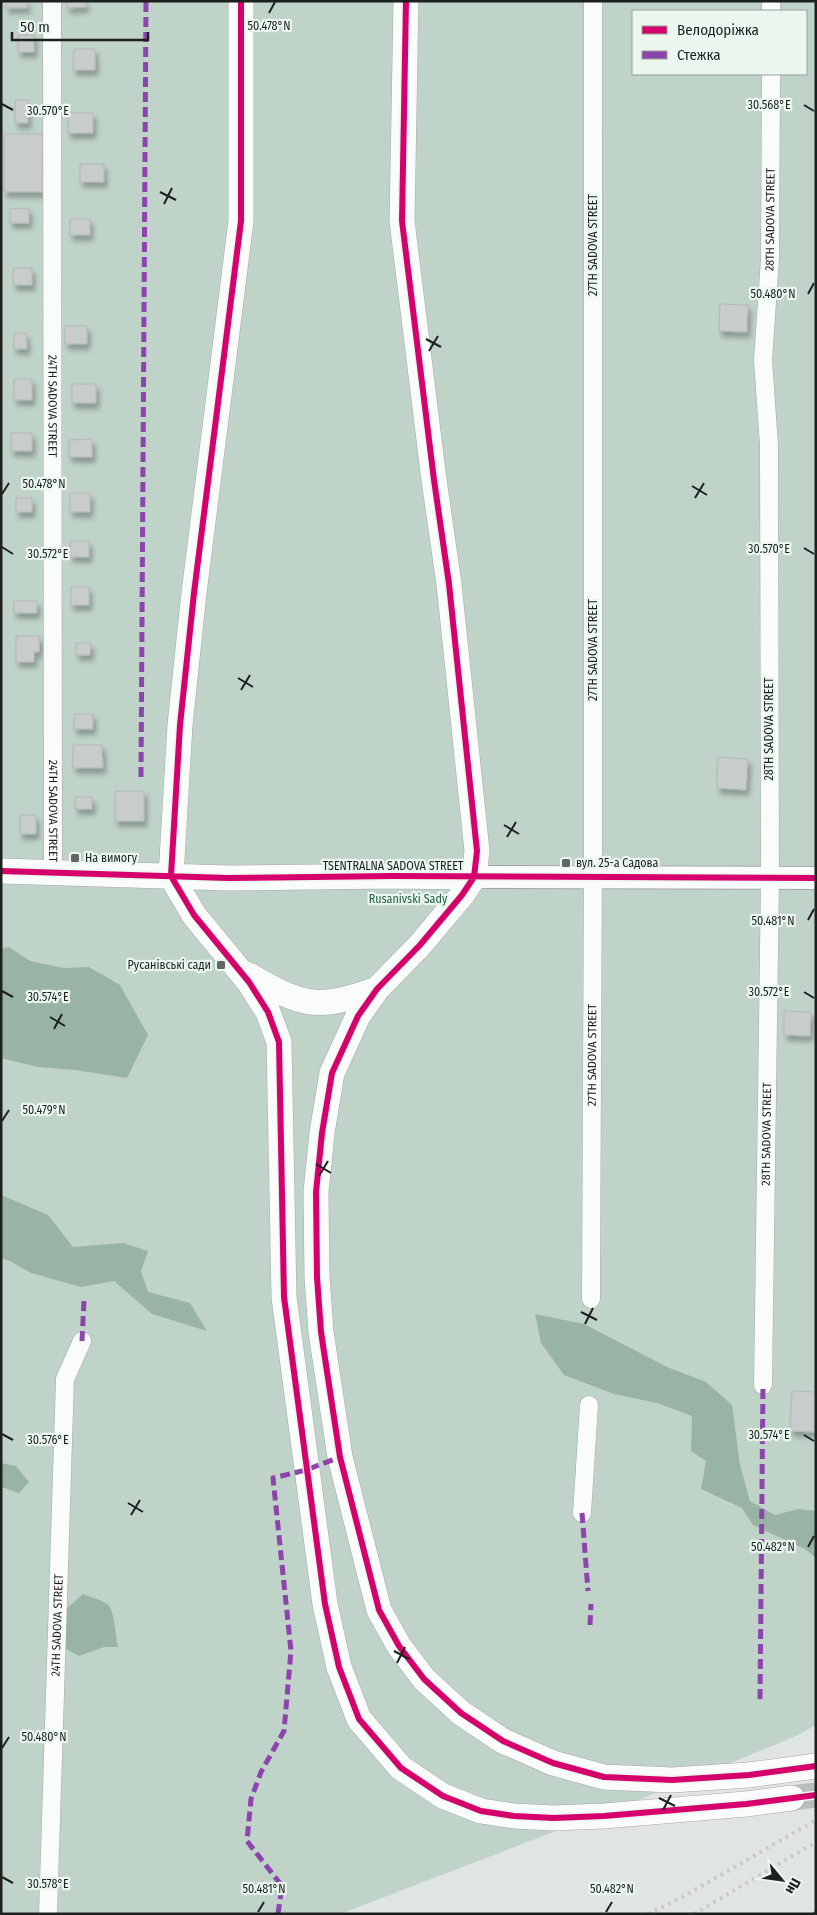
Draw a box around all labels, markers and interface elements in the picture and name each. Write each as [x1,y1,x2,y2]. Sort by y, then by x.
scale bar [12,10,149,42]
legend [632,10,807,75]
text: 50 m [20,18,50,36]
text: 50.478°N [247,19,291,33]
text: Велодоріжка [677,21,759,39]
text: Стежка [677,46,721,64]
text: 30.568°E [747,98,791,112]
text: 30.570°E [27,104,69,118]
street label: 28TH SADOVA STREET [762,167,777,272]
street label: 27TH SADOVA STREET [586,194,600,296]
text: 50.480°N [751,287,795,301]
street label: 24TH SADOVA STREET [45,355,60,458]
text: 50.478°N [22,477,66,491]
text: 30.570°E [748,542,790,556]
text: 30.572°E [28,547,69,561]
street label: 27TH SADOVA STREET [586,599,600,701]
street label: 28TH SADOVA STREET [762,677,776,781]
street label: 24TH SADOVA STREET [46,760,60,863]
place label: На вимогу [85,851,138,865]
marker: На вимогу [69,852,81,864]
place label: вул. 25-а Садова [576,856,658,870]
marker: вул. 25-а Садова [560,857,572,869]
street label: TSENTRALNA SADOVA STREET [323,859,464,873]
park label: Rusanivski Sady [369,892,448,906]
text: 50.481°N [752,914,795,928]
place label: Русанівські сади [128,958,211,972]
marker: Русанівські сади [215,959,227,971]
text: 30.572°E [749,985,790,999]
text: 30.574°E [27,990,69,1004]
street label: 27TH SADOVA STREET [585,1003,599,1106]
street label: 28TH SADOVA STREET [759,1082,774,1186]
text: 50.479°N [23,1103,65,1117]
text: 30.574°E [748,1428,790,1442]
text: 30.576°E [27,1433,69,1447]
text: 50.482°N [751,1540,795,1554]
street label: 24TH SADOVA STREET [49,1573,66,1677]
text: 50.480°N [22,1730,66,1744]
north arrow [757,1855,807,1905]
text: Пн [782,1875,804,1897]
text: 30.578°E [27,1877,69,1891]
text: 50.481°N [243,1882,286,1896]
text: 50.482°N [590,1882,634,1896]

